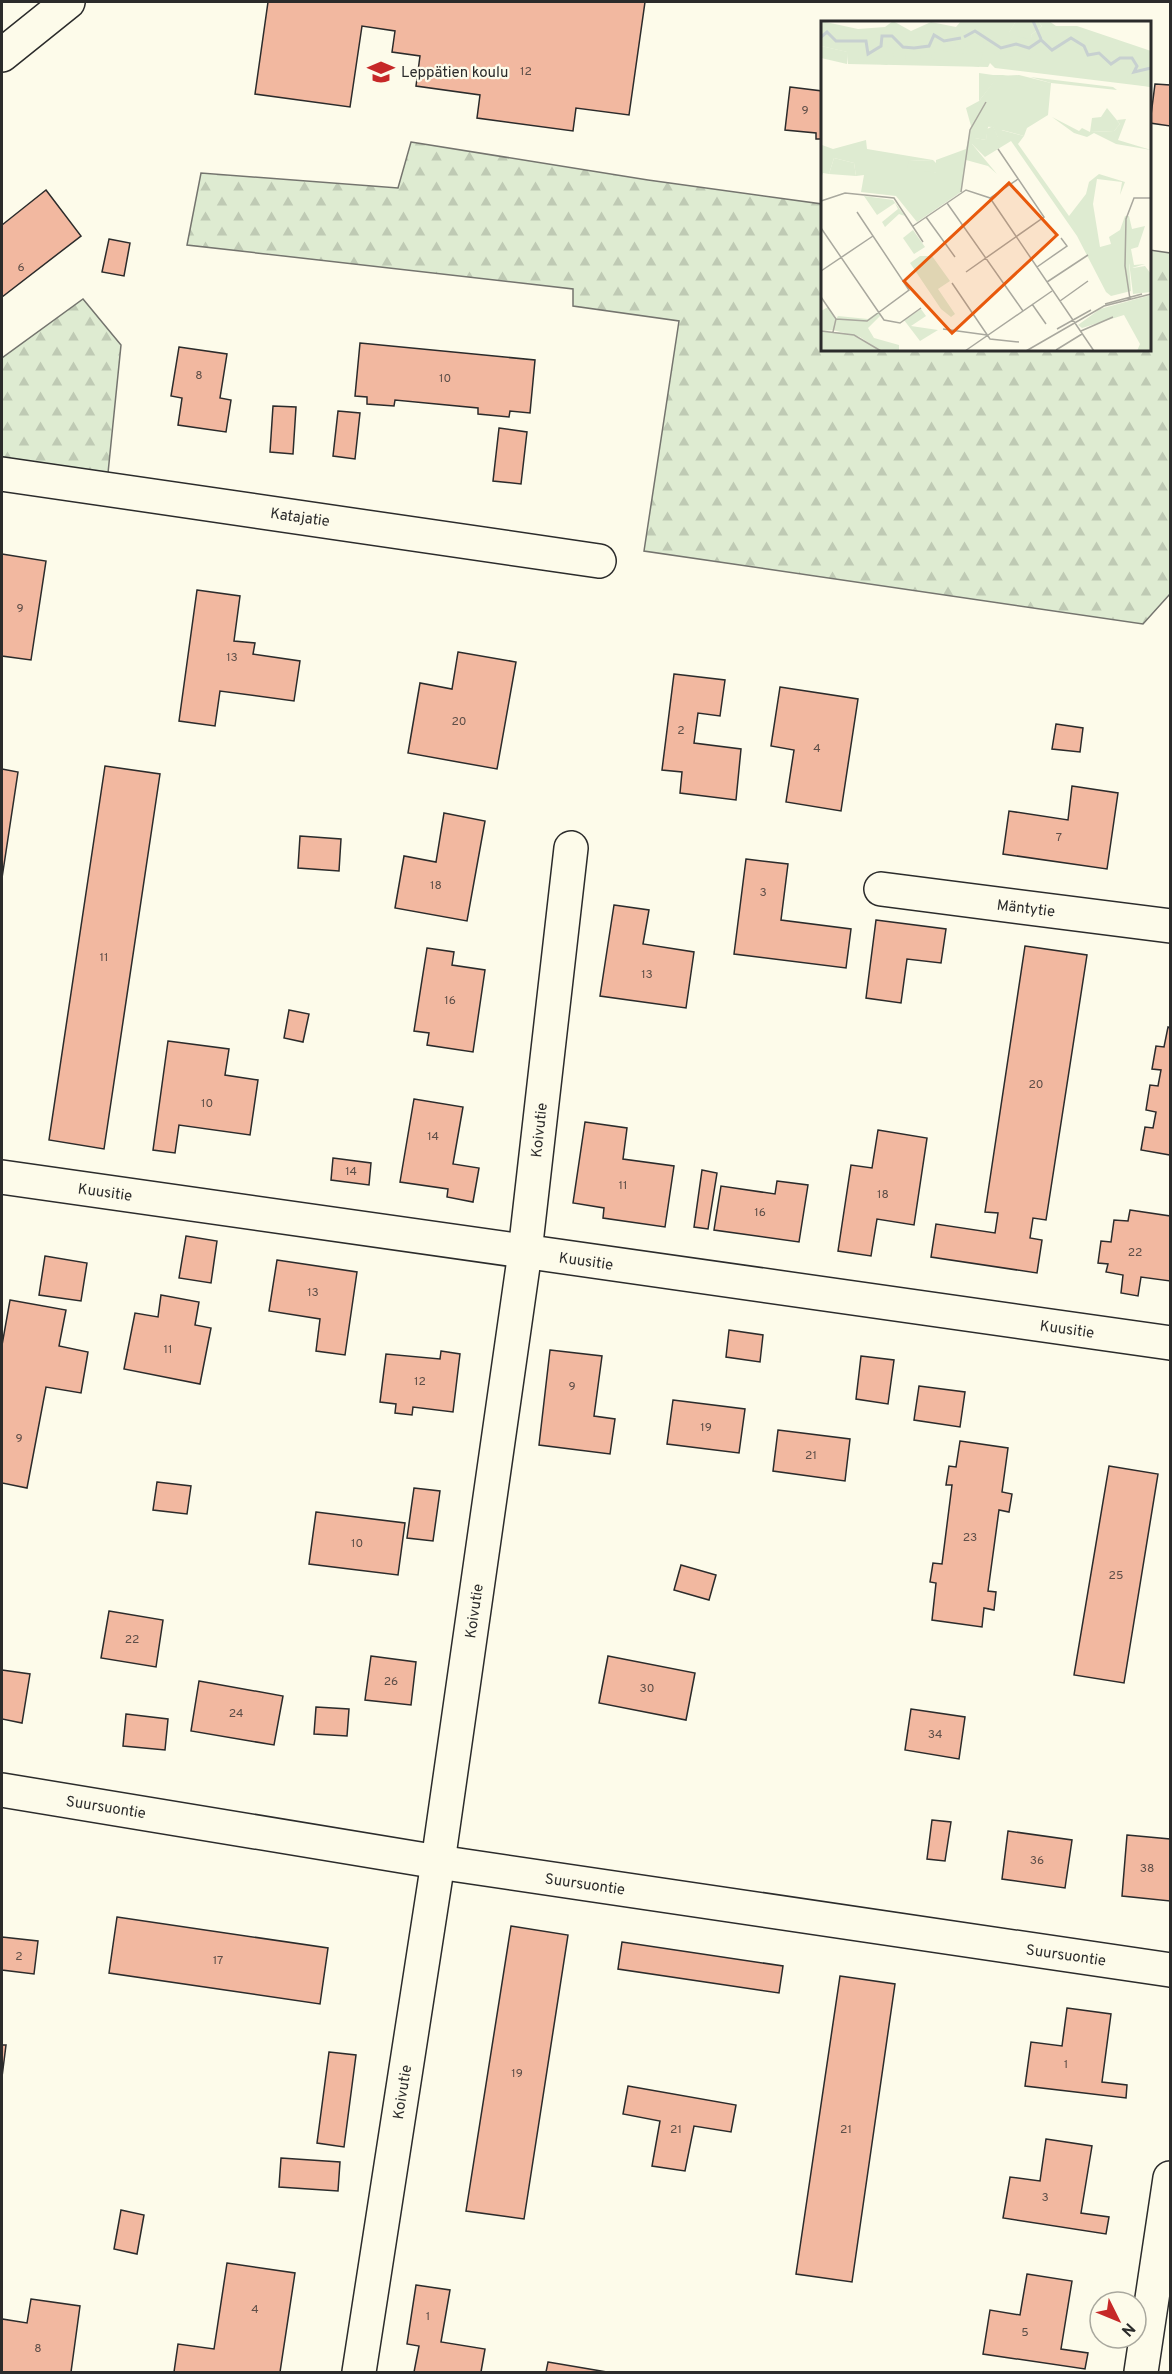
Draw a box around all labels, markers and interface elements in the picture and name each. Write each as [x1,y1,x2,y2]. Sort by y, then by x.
inset map [821,21,1151,351]
school or university icon: Leppätien koulu [366,57,396,87]
place label: Leppätien koulu [401,64,508,83]
house number: 12 [520,64,532,80]
house number: 9 [801,103,809,119]
house number: 6 [17,260,25,276]
house number: 8 [195,368,203,384]
house number: 10 [439,371,451,387]
street label: Katajatie [269,505,331,532]
house number: 9 [16,601,24,617]
house number: 13 [226,650,238,666]
house number: 20 [451,714,467,730]
house number: 2 [677,723,685,739]
house number: 4 [813,741,821,757]
house number: 7 [1056,830,1062,846]
house number: 18 [430,878,442,894]
house number: 3 [759,885,767,901]
street label: Mäntytie [996,896,1056,922]
house number: 11 [100,950,108,966]
house number: 13 [641,967,653,983]
house number: 16 [444,993,456,1009]
house number: 20 [1028,1077,1044,1093]
house number: 10 [201,1096,213,1112]
street label: Koivutie [528,1102,553,1159]
house number: 14 [427,1129,439,1145]
house number: 14 [345,1164,357,1180]
house number: 11 [619,1178,627,1194]
street label: Kuusitie [76,1180,133,1207]
house number: 18 [877,1187,889,1203]
house number: 16 [754,1205,766,1221]
house number: 22 [1128,1245,1142,1261]
street label: Kuusitie [557,1249,614,1276]
house number: 13 [307,1285,319,1301]
street label: Kuusitie [1038,1317,1095,1344]
house number: 11 [164,1342,172,1358]
house number: 12 [414,1374,426,1390]
house number: 9 [568,1379,576,1395]
house number: 19 [700,1420,712,1436]
house number: 9 [15,1431,23,1447]
house number: 21 [805,1448,817,1464]
house number: 23 [963,1530,977,1546]
house number: 10 [351,1536,363,1552]
house number: 25 [1109,1568,1123,1584]
street label: Koivutie [462,1583,489,1640]
house number: 22 [125,1632,139,1648]
house number: 26 [384,1674,398,1690]
house number: 30 [640,1681,654,1697]
house number: 24 [229,1706,243,1722]
house number: 34 [928,1727,942,1743]
street label: Suursuontie [64,1793,147,1824]
house number: 36 [1030,1853,1044,1869]
house number: 38 [1140,1861,1154,1877]
street label: Suursuontie [544,1870,626,1901]
street label: Suursuontie [1025,1941,1107,1972]
house number: 2 [15,1949,23,1965]
house number: 17 [213,1953,223,1969]
house number: 1 [1064,2057,1068,2073]
street label: Koivutie [390,2064,417,2121]
house number: 19 [511,2066,523,2082]
house number: 21 [670,2122,682,2138]
house number: 21 [840,2122,852,2138]
house number: 3 [1041,2190,1049,2206]
north arrow [1088,2290,1148,2350]
house number: 4 [251,2302,259,2318]
house number: 1 [426,2309,430,2325]
text: N [1116,2318,1139,2340]
house number: 5 [1021,2325,1029,2341]
house number: 8 [34,2341,42,2357]

